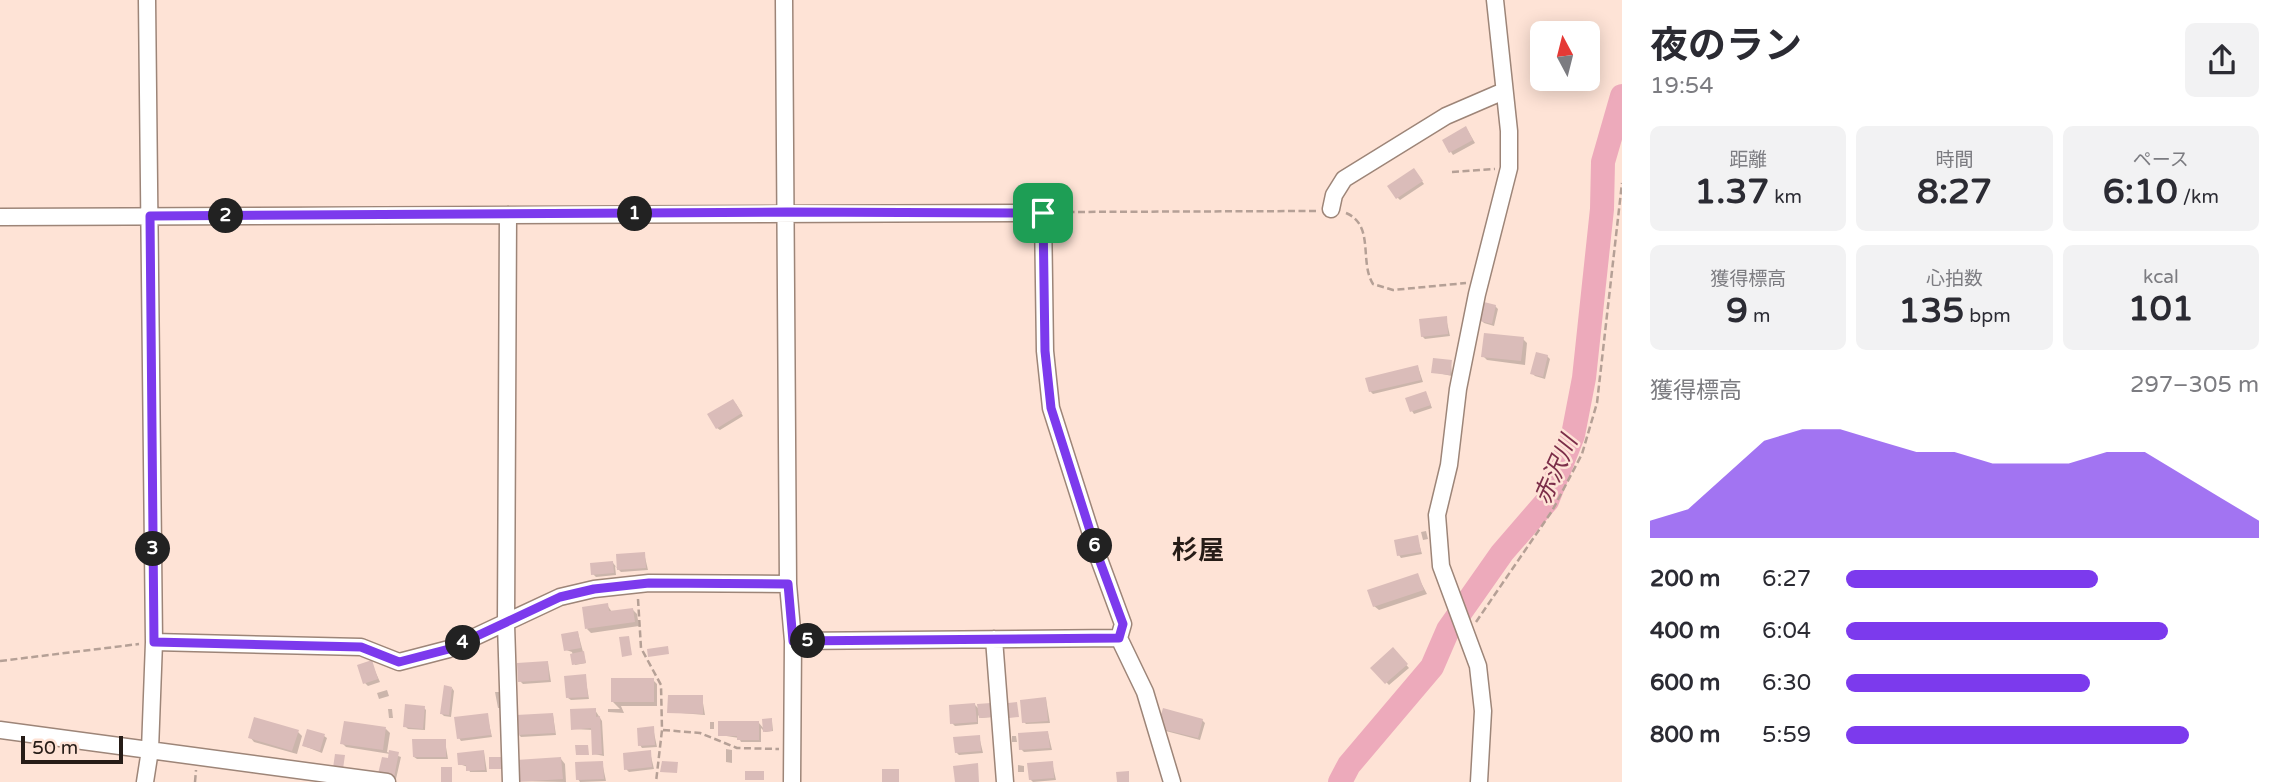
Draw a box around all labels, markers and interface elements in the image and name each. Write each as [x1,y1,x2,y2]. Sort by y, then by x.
north arrow [1530,21,1600,91]
map controls [1530,21,1600,91]
text: 夜のラン [1650,23,1802,69]
button: share [2185,23,2259,97]
text: 19:54 [1650,72,1714,100]
text: 距離 [1729,149,1767,171]
text: 時間 [1935,149,1974,171]
text: ペース [2133,149,2189,171]
text: 1.37 [1694,171,1769,213]
text: 8:27 [1917,171,1992,213]
text: 6:10 [2103,171,2178,213]
pin [1013,183,1073,243]
text: km [1769,186,1802,208]
text: /km [2178,186,2219,208]
icon: arrive [1024,194,1062,232]
pin: 1 [618,196,652,232]
pin: 2 [208,198,244,234]
text: 1 [629,202,640,224]
text: 2 [220,204,231,226]
text: kcal [2143,266,2179,288]
text: 獲得標高 [1710,268,1786,290]
text: 心拍数 [1926,268,1983,290]
text: 101 [2128,288,2194,330]
text: 9 [1726,290,1748,332]
text: 135 [1898,290,1964,332]
text: m [1748,305,1770,327]
text: bpm [1964,305,2011,327]
text: 297–305 m [2130,371,2259,399]
text: 獲得標高 [1650,377,1742,405]
water label: 赤沢川 [1528,428,1585,509]
pin: 6 [1078,528,1112,564]
pin: 3 [136,532,170,566]
text: 6 [1089,534,1100,556]
district label: 杉屋 [1172,535,1224,566]
text: 3 [147,537,158,559]
text: 200 m [1650,565,1720,593]
text: 6:27 [1762,565,1811,593]
text: 400 m [1650,617,1720,645]
text: 6:04 [1762,617,1811,645]
pin: 5 [790,624,826,658]
pin: 4 [446,626,480,660]
text: 5 [802,629,813,651]
text: 4 [457,631,468,653]
text: 600 m [1650,669,1720,697]
text: 6:30 [1762,669,1811,697]
text: 800 m [1650,721,1720,749]
text: 5:59 [1762,721,1811,749]
scale bar [21,733,122,765]
text: 50 m [32,737,78,759]

